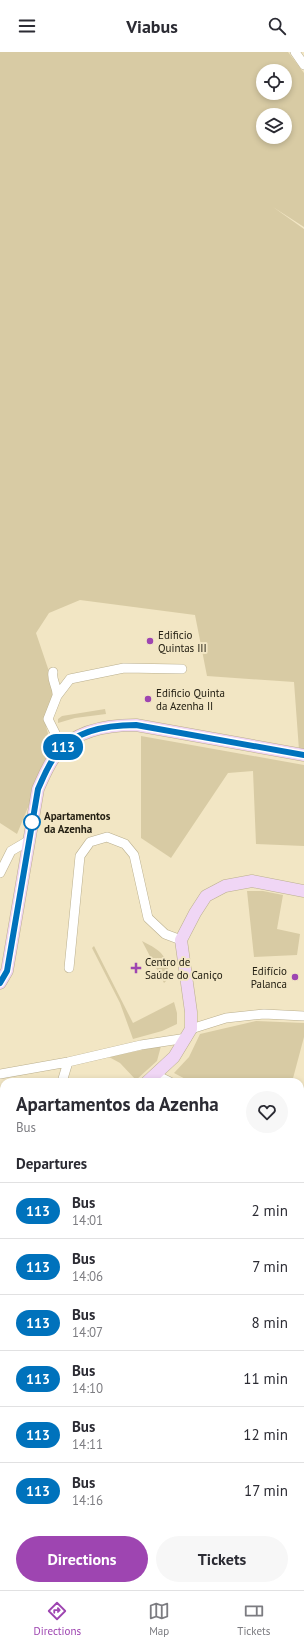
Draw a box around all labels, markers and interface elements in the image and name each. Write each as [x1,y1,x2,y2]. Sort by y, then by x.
icon: menu [16,15,38,37]
text: Viabus [126,15,178,38]
icon: search [266,15,288,37]
map controls [256,64,292,144]
button: locate [256,64,292,100]
button: layers [256,108,292,144]
place label: Edificio Quintas III [158,628,207,655]
marker: Edificio Quintas III [145,636,155,646]
place label: Edificio Quinta da Azenha II [156,686,225,713]
marker: Edificio Quinta da Azenha II [143,694,153,704]
line badge: 113 [40,734,86,760]
text: 113 [51,738,75,756]
place label: Apartamentos da Azenha [44,809,111,836]
marker: Apartamentos da Azenha [23,813,41,831]
place label: Centro de Saúde do Caniço [145,955,223,982]
marker: Centro de Saúde do Caniço [130,962,142,974]
place label: Edifício Palanca [251,964,287,991]
marker: Edifício Palanca [290,972,300,982]
button: heart [246,1091,288,1133]
text: Apartamentos da Azenha [16,1092,219,1116]
text: Bus [16,1119,36,1136]
text: Departures [16,1154,87,1173]
text: Bus [72,1193,95,1212]
text: 2 min [251,1201,288,1220]
text: 113 [26,1202,50,1220]
text: 14:01 [72,1212,103,1229]
text: Bus [72,1249,95,1268]
text: 7 min [252,1257,288,1276]
text: 113 [26,1258,50,1276]
text: 14:06 [72,1268,103,1285]
text: Bus [72,1305,95,1324]
text: 8 min [251,1313,288,1332]
text: 113 [26,1314,50,1332]
text: 14:07 [72,1324,103,1341]
text: Bus [72,1361,95,1380]
text: 11 min [243,1369,288,1388]
text: 113 [26,1370,50,1388]
text: 14:10 [72,1380,103,1397]
text: Bus [72,1417,95,1436]
text: 12 min [243,1425,288,1444]
text: 113 [26,1426,50,1444]
text: 14:11 [72,1436,103,1453]
text: Bus [72,1473,95,1492]
text: 17 min [244,1481,288,1500]
text: 113 [26,1482,50,1500]
text: 14:16 [72,1492,103,1509]
button: Directions [16,1536,148,1582]
button: Tickets [156,1536,288,1582]
tab: Directions [34,1600,81,1638]
tab: Map [148,1600,170,1638]
tab: Tickets [237,1600,270,1638]

